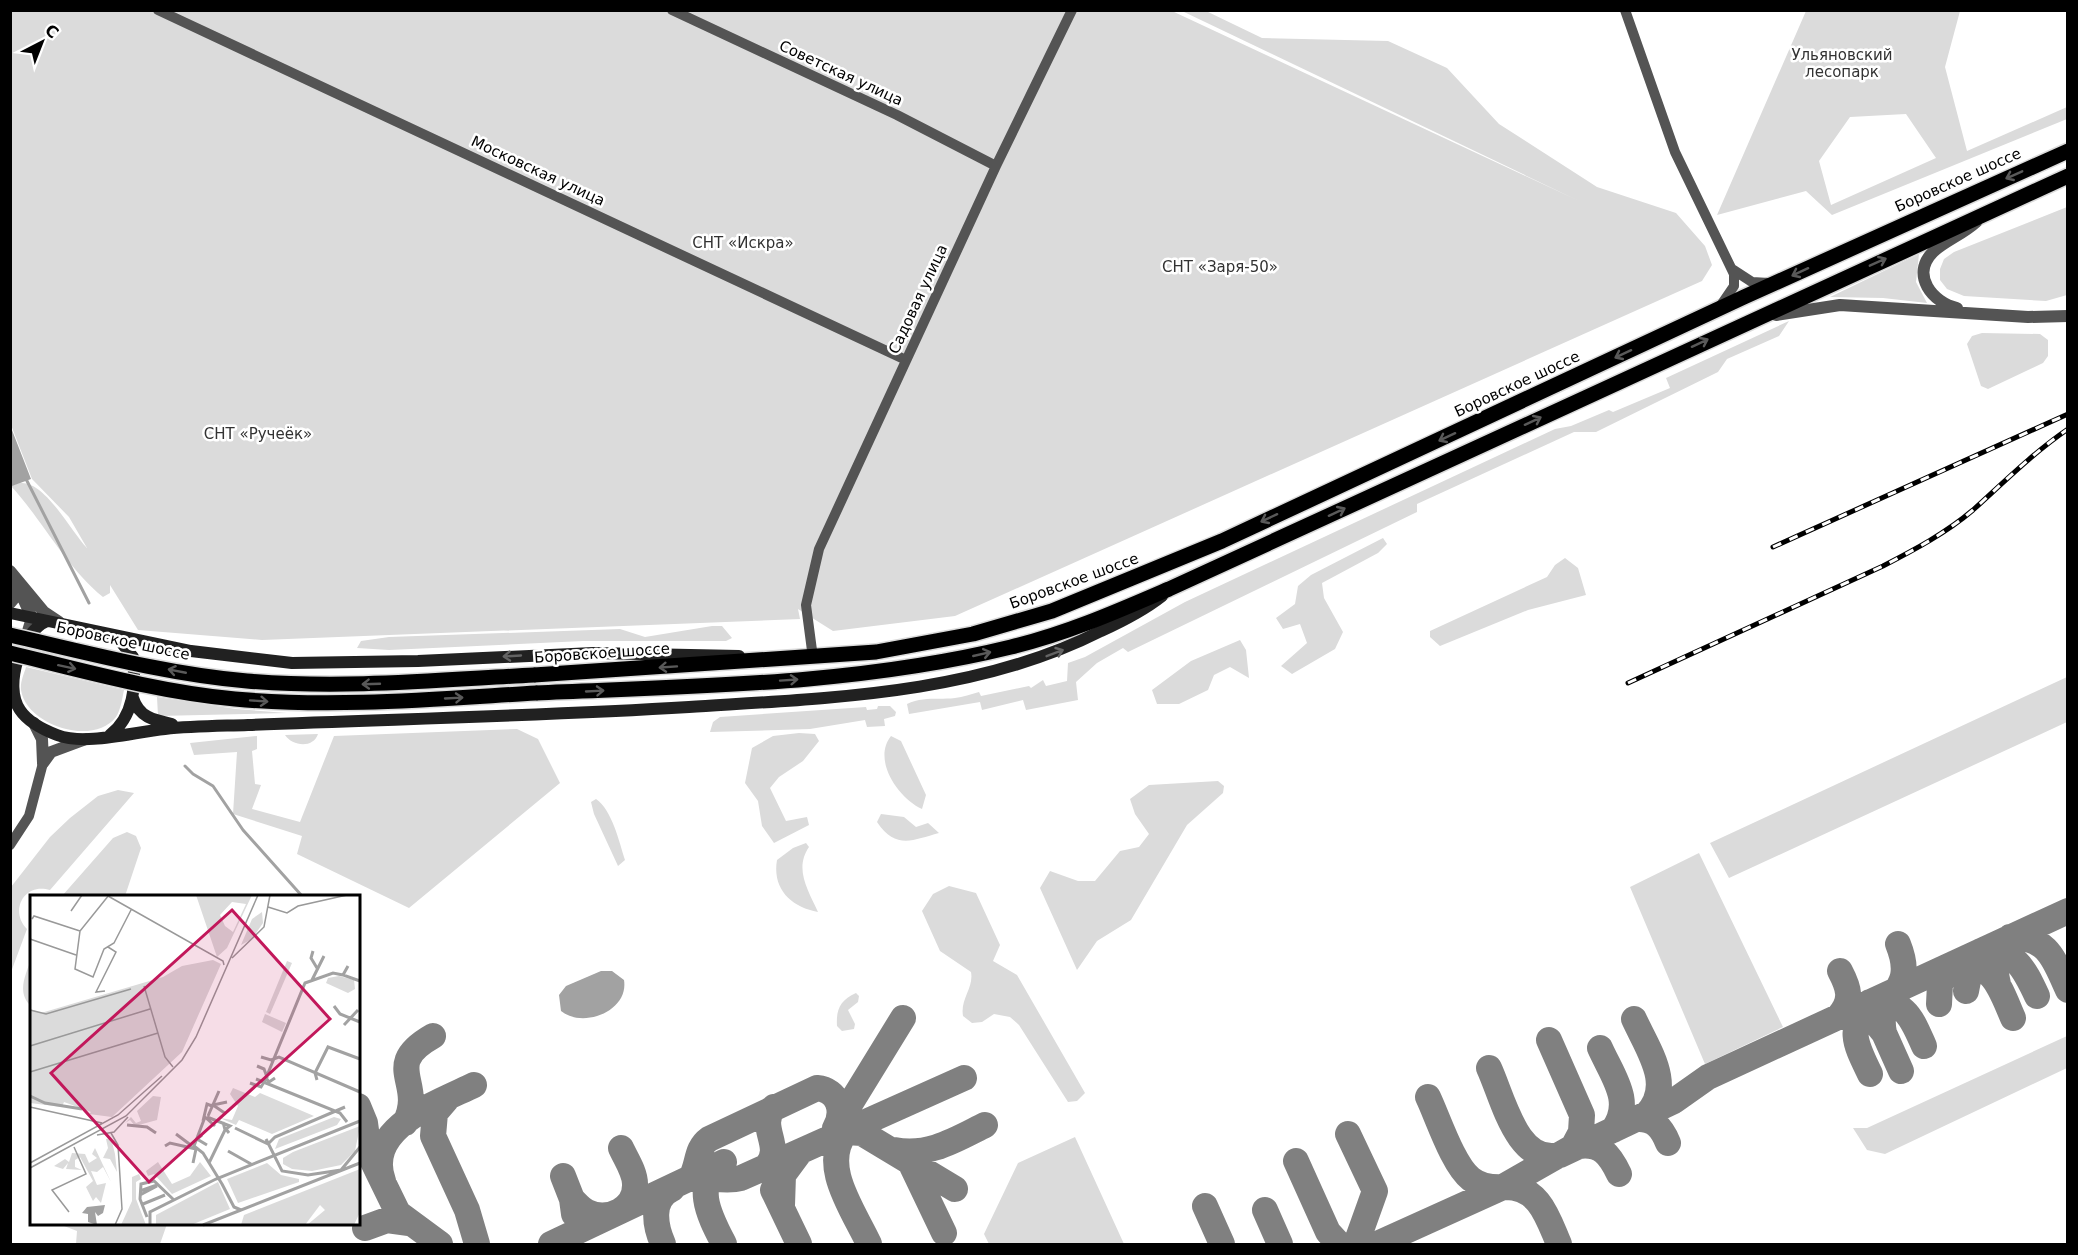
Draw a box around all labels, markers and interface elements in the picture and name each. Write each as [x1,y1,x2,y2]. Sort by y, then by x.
north arrow [12,12,72,72]
text: С [41,20,62,42]
street label: Советская улица [776,36,906,110]
park label: Ульяновский лесопарк [1791,46,1893,81]
street label: Московская улица [468,132,608,210]
street label: Боровское шоссе [1892,144,2024,216]
one-way arrow [2006,170,2024,181]
park label: СНТ «Искра» [692,234,794,252]
street label: Садовая улица [885,241,951,357]
one-way arrow [1869,255,1887,267]
park label: СНТ «Заря-50» [1162,258,1278,276]
one-way arrow [1791,266,1809,278]
one-way arrow [1691,337,1709,349]
street label: Боровское шоссе [1452,347,1582,421]
one-way arrow [1615,349,1633,361]
one-way arrow [1523,414,1541,426]
park label: СНТ «Ручеёк» [204,425,312,443]
one-way arrow [1438,432,1456,443]
one-way arrow [1327,505,1345,517]
one-way arrow [1261,513,1279,525]
street label: Боровское шоссе [1007,549,1141,613]
street label: Боровское шоссе [55,618,191,664]
street label: Боровское шоссе [533,639,671,667]
one-way arrow [972,647,991,659]
one-way arrow [1045,647,1063,658]
one-way arrow [503,651,523,662]
one-way arrow [658,661,678,672]
one-way arrow [57,662,77,673]
one-way arrow [167,665,187,676]
one-way arrow [779,674,799,685]
one-way arrow [361,678,381,689]
one-way arrow [584,685,604,696]
one-way arrow [444,693,463,704]
one-way arrow [249,696,269,707]
inset map [30,895,360,1225]

